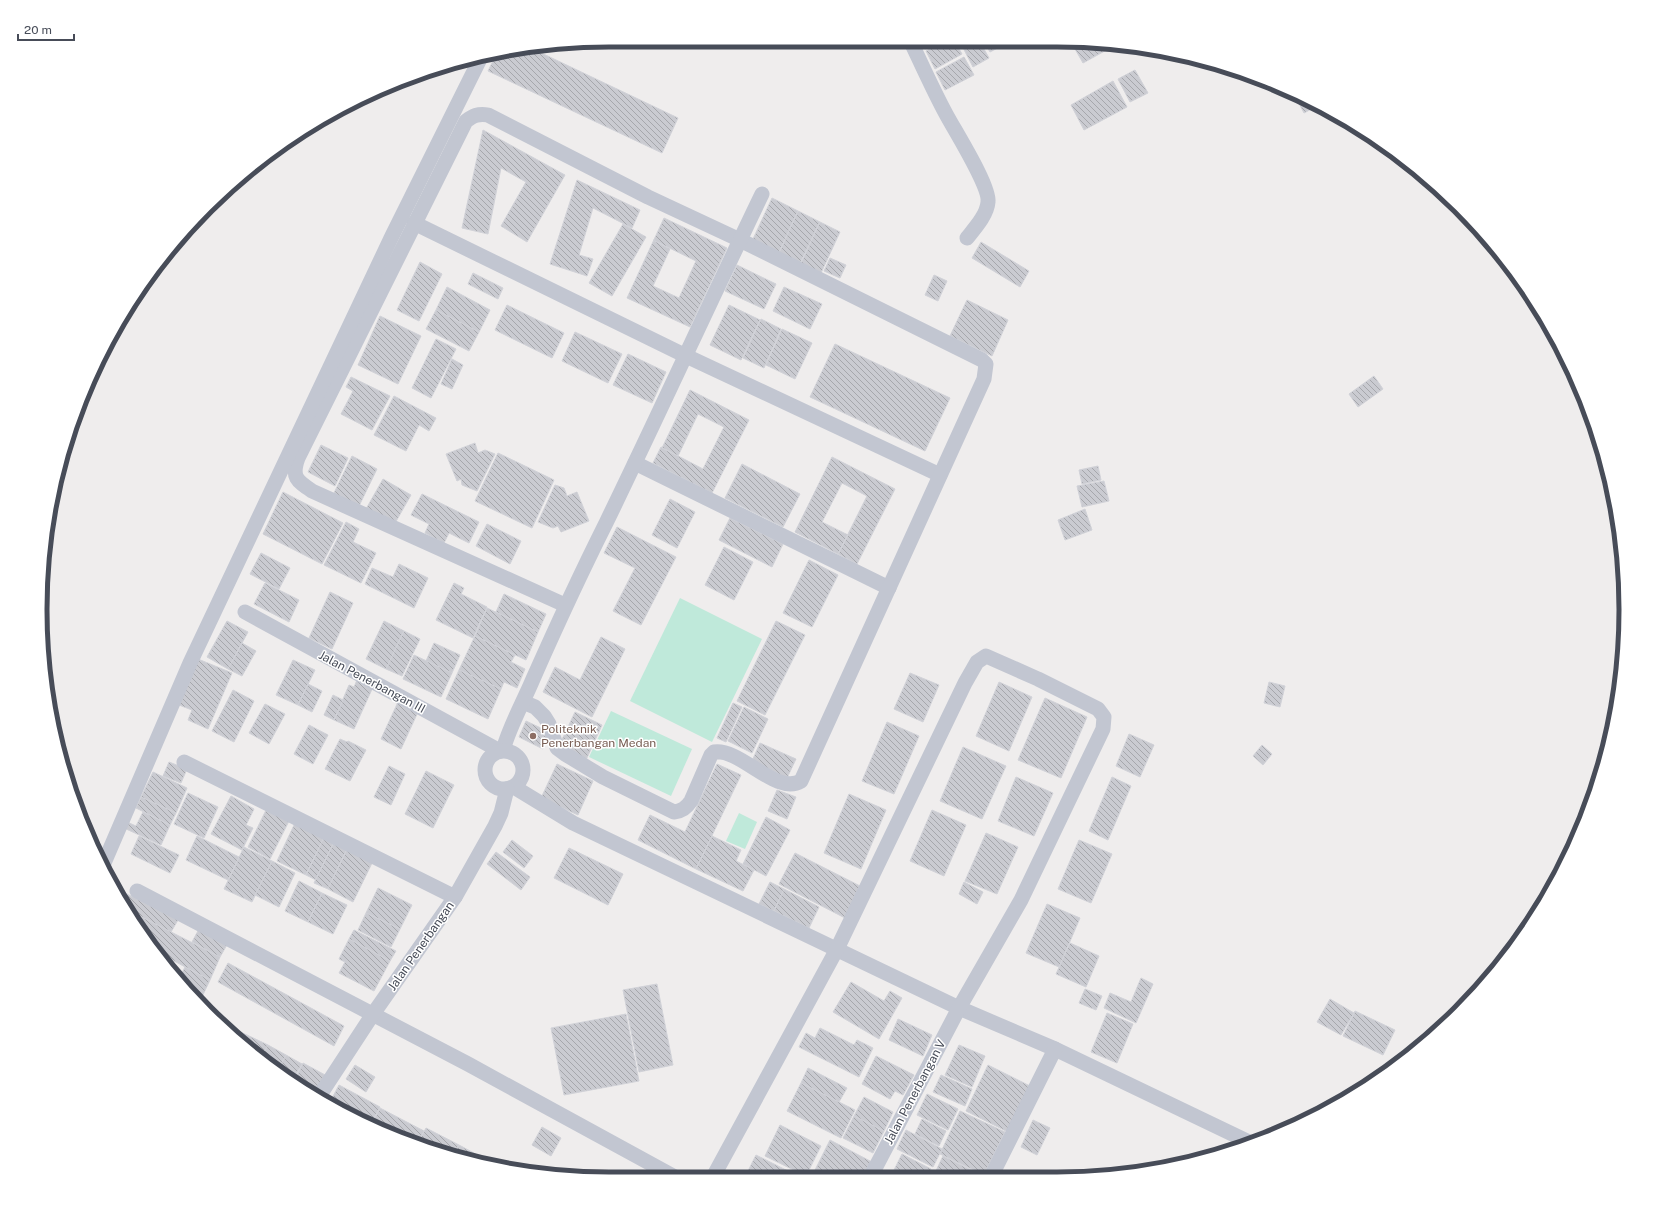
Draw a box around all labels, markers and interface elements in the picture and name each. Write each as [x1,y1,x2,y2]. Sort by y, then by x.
scale bar [18,16,74,42]
text: 20 m [24,23,52,37]
street label: Jalan Penerbangan III [316,648,428,716]
place label: Politeknik Penerbangan Medan [541,722,656,750]
marker: Politeknik Penerbangan Medan [528,731,538,741]
street label: Jalan Penerbangan [385,899,457,993]
street label: Jalan Penerbangan V [882,1037,948,1147]

